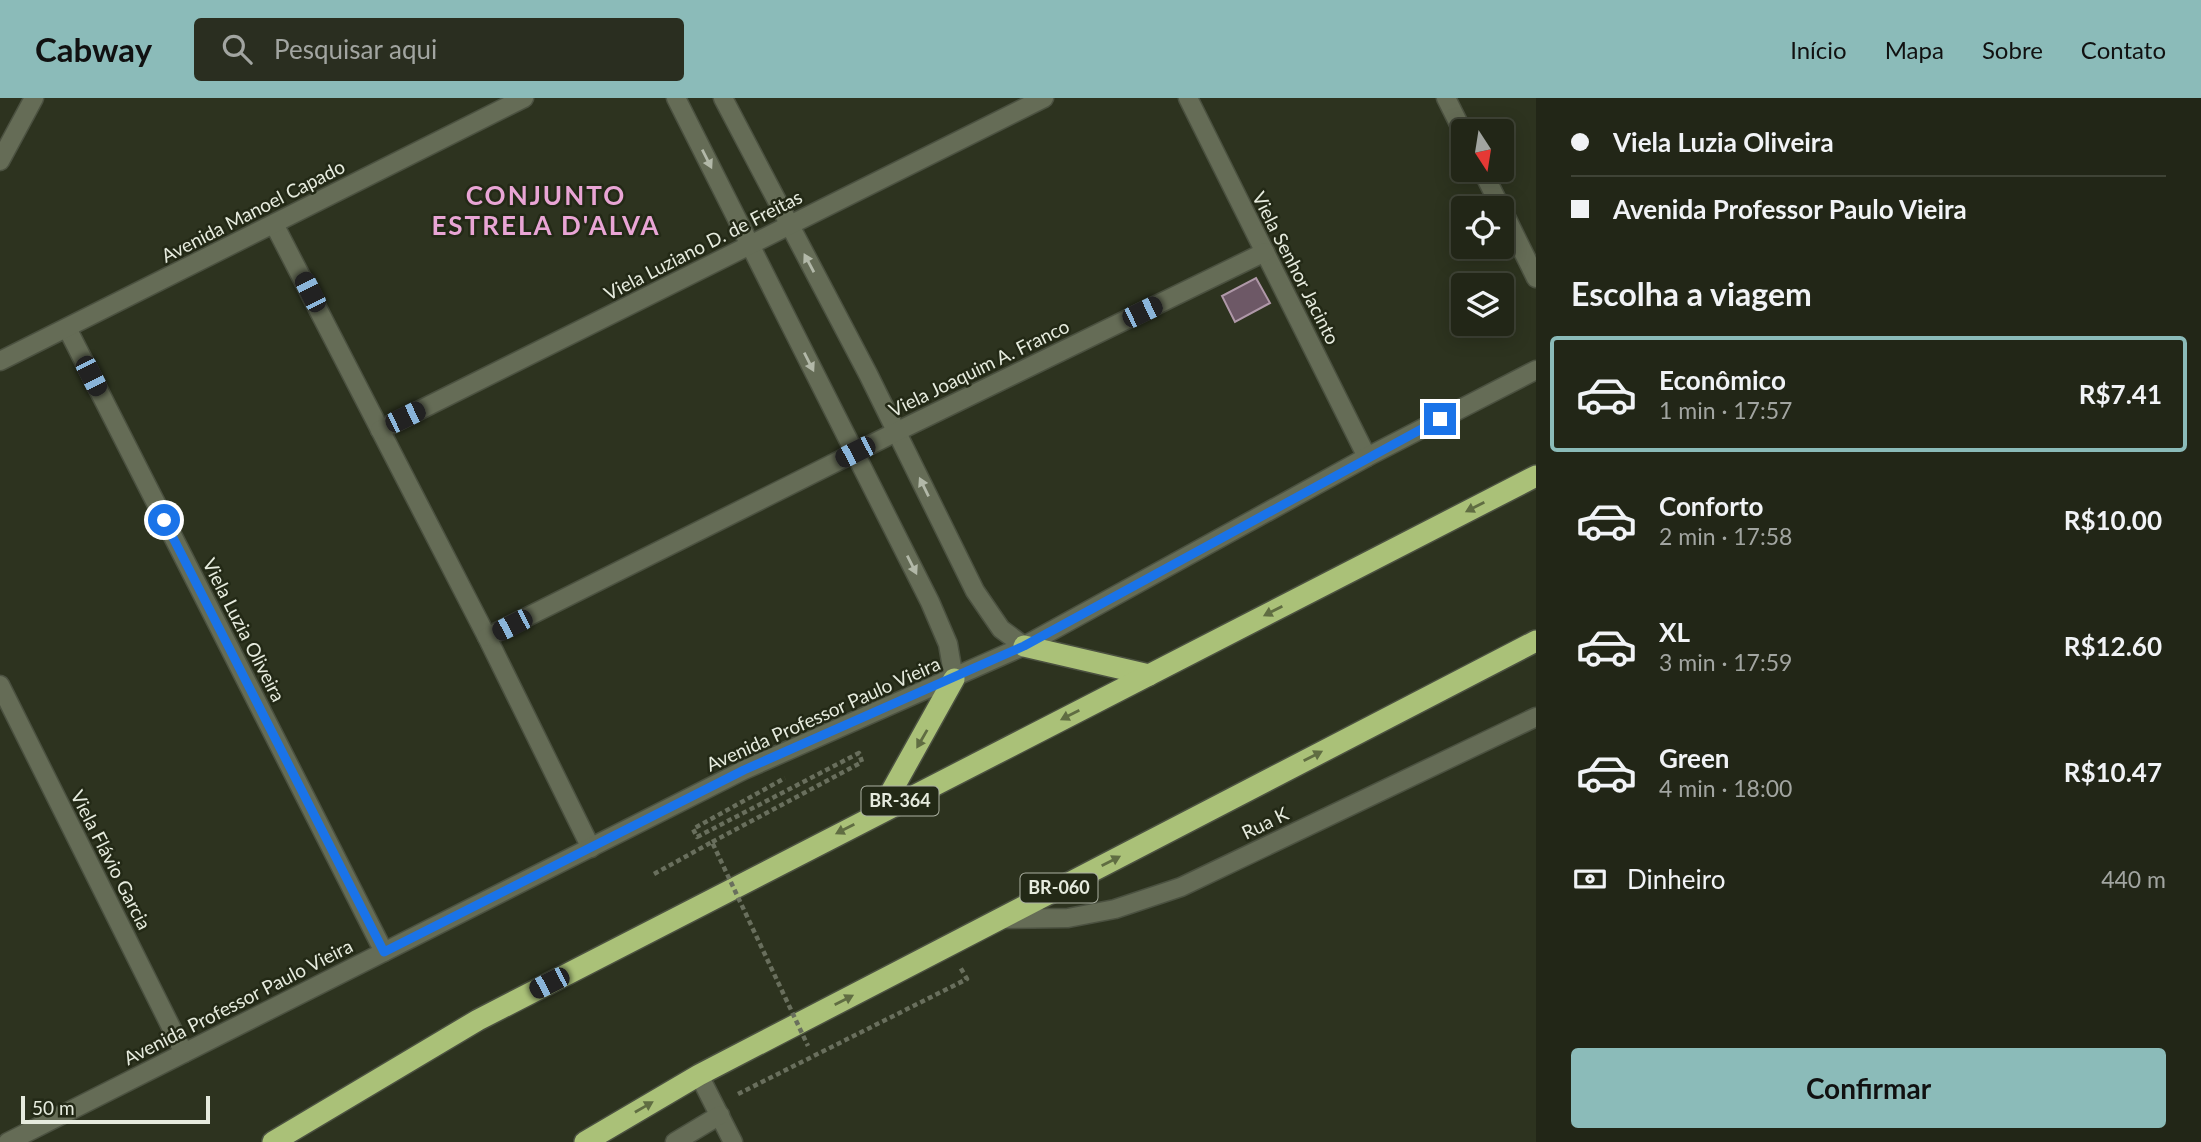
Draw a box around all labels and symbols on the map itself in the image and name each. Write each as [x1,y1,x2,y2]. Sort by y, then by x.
north arrow [1451,119,1514,182]
one-way arrow [701,149,712,169]
street label: Avenida Manoel Capado [157,154,348,267]
district label: CONJUNTO ESTRELA D'ALVA [431,179,661,241]
street label: Viela Luziano D. de Freitas [600,185,806,305]
street label: Viela Senhor Jacinto [1248,188,1345,348]
one-way arrow [803,253,814,273]
car [292,269,329,315]
car [1119,293,1166,331]
street label: Viela Joaquim A. Franco [885,314,1073,421]
one-way arrow [804,352,815,372]
car [73,353,110,399]
car [382,398,429,436]
route end [1424,403,1456,435]
car [832,433,879,471]
one-way arrow [918,477,929,497]
one-way arrow [1465,502,1485,513]
route start [148,504,180,536]
street label: Viela Luzia Oliveira [198,554,291,705]
one-way arrow [906,555,917,575]
car [489,606,536,644]
one-way arrow [1263,606,1283,617]
street label: Avenida Professor Paulo Vieira [702,651,943,776]
one-way arrow [1060,709,1080,720]
one-way arrow [916,730,928,749]
one-way arrow [1303,751,1323,762]
street label: Viela Flávio Garcia [66,786,157,933]
road number: BR-364 [862,786,939,816]
street label: Rua K [1238,801,1292,844]
one-way arrow [835,822,855,834]
one-way arrow [1101,855,1121,867]
road number: BR-060 [1020,874,1098,902]
street label: Avenida Professor Paulo Vieira [119,934,356,1069]
car [526,964,573,1002]
one-way arrow [834,994,854,1005]
scale bar [21,1093,210,1125]
one-way arrow [634,1101,653,1114]

